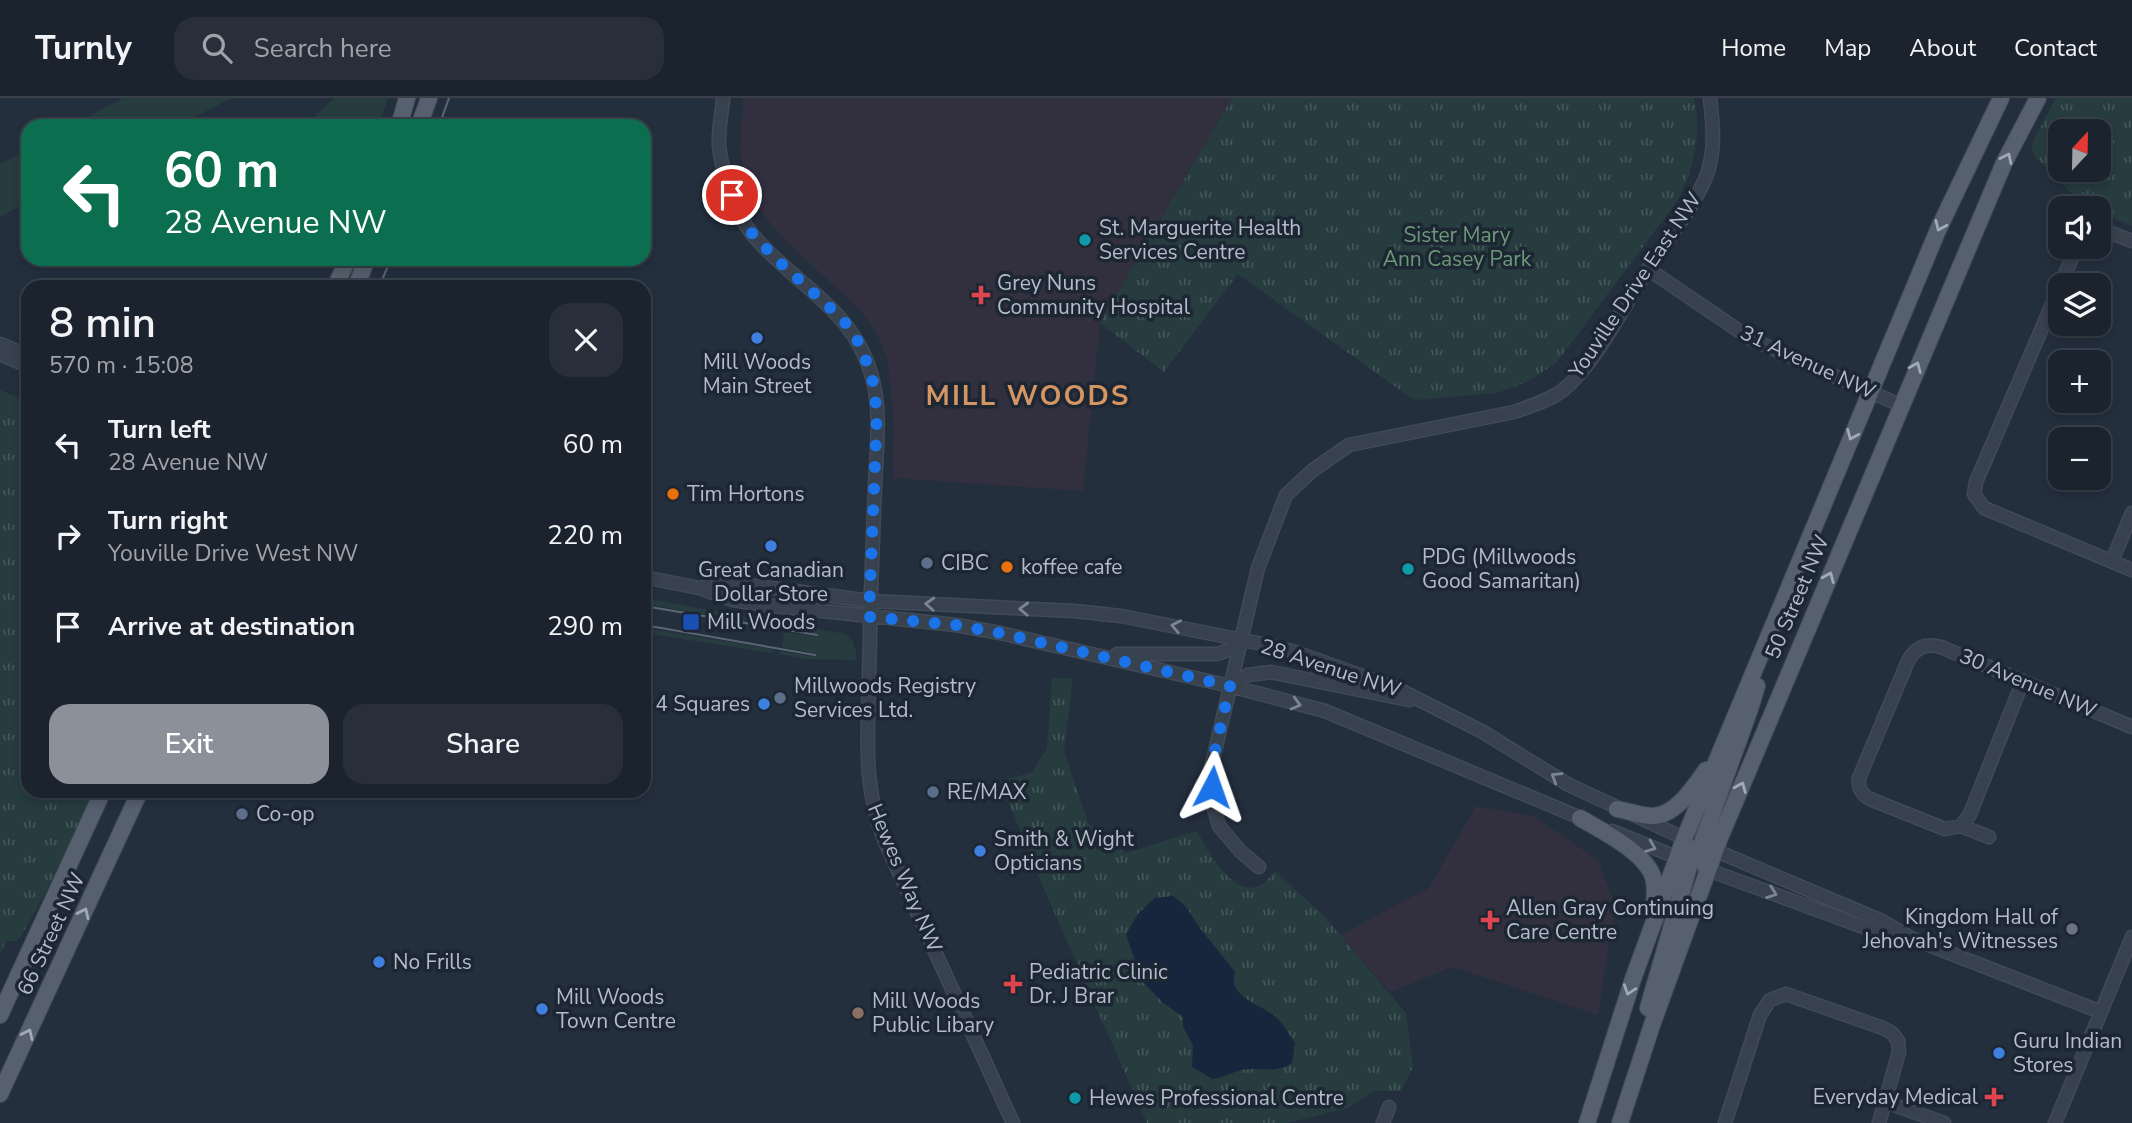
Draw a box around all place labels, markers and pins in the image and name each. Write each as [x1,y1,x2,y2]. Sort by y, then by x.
pin [702,165,762,225]
place label: St. Marguerite Health Services Centre [1099,214,1301,266]
marker: St. Marguerite Health Services Centre [1077,232,1093,248]
place label: Grey Nuns Community Hospital [997,269,1191,321]
marker: Grey Nuns Community Hospital [971,285,991,305]
marker: Mill Woods Main Street [749,330,765,346]
place label: Mill Woods Main Street [703,348,812,400]
place label: Tim Hortons [687,480,805,508]
marker: Tim Hortons [665,486,681,502]
marker: Great Canadian Dollar Store [763,538,779,554]
place label: PDG (Millwoods Good Samaritan) [1422,543,1581,595]
place label: CIBC [941,549,989,577]
place label: koffee cafe [1021,553,1123,581]
marker: CIBC [919,555,935,571]
place label: Great Canadian Dollar Store [698,556,844,608]
marker: koffee cafe [999,559,1015,575]
marker: PDG (Millwoods Good Samaritan) [1400,561,1416,577]
place label: Mill Woods [707,608,815,636]
marker: Mill Woods [681,612,701,632]
place label: Millwoods Registry Services Ltd. [794,672,976,724]
place label: 4 Squares [655,690,750,718]
marker: Millwoods Registry Services Ltd. [772,690,788,706]
marker: 4 Squares [756,696,772,712]
place label: RE/MAX [947,778,1027,806]
marker: RE/MAX [925,784,941,800]
place label: Co-op [256,800,315,828]
marker: Co-op [234,806,250,822]
place label: Smith & Wight Opticians [994,825,1135,877]
marker: Smith & Wight Opticians [972,843,988,859]
place label: Allen Gray Continuing Care Centre [1506,894,1714,946]
place label: Kingdom Hall of Jehovah's Witnesses [1862,903,2059,955]
marker: Allen Gray Continuing Care Centre [1480,910,1500,930]
marker: Kingdom Hall of Jehovah's Witnesses [2064,921,2080,937]
place label: No Frills [393,948,472,976]
marker: No Frills [371,954,387,970]
place label: Pediatric Clinic Dr. J Brar [1029,958,1168,1010]
marker: Pediatric Clinic Dr. J Brar [1003,974,1023,994]
place label: Mill Woods Town Centre [556,983,676,1035]
place label: Mill Woods Public Libary [872,987,994,1039]
marker: Mill Woods Town Centre [534,1001,550,1017]
marker: Mill Woods Public Libary [850,1005,866,1021]
place label: Guru Indian Stores [2013,1027,2122,1079]
marker: Guru Indian Stores [1991,1045,2007,1061]
place label: Everyday Medical [1813,1083,1979,1111]
place label: Hewes Professional Centre [1089,1084,1344,1112]
marker: Everyday Medical [1984,1087,2004,1107]
marker: Hewes Professional Centre [1067,1090,1083,1106]

